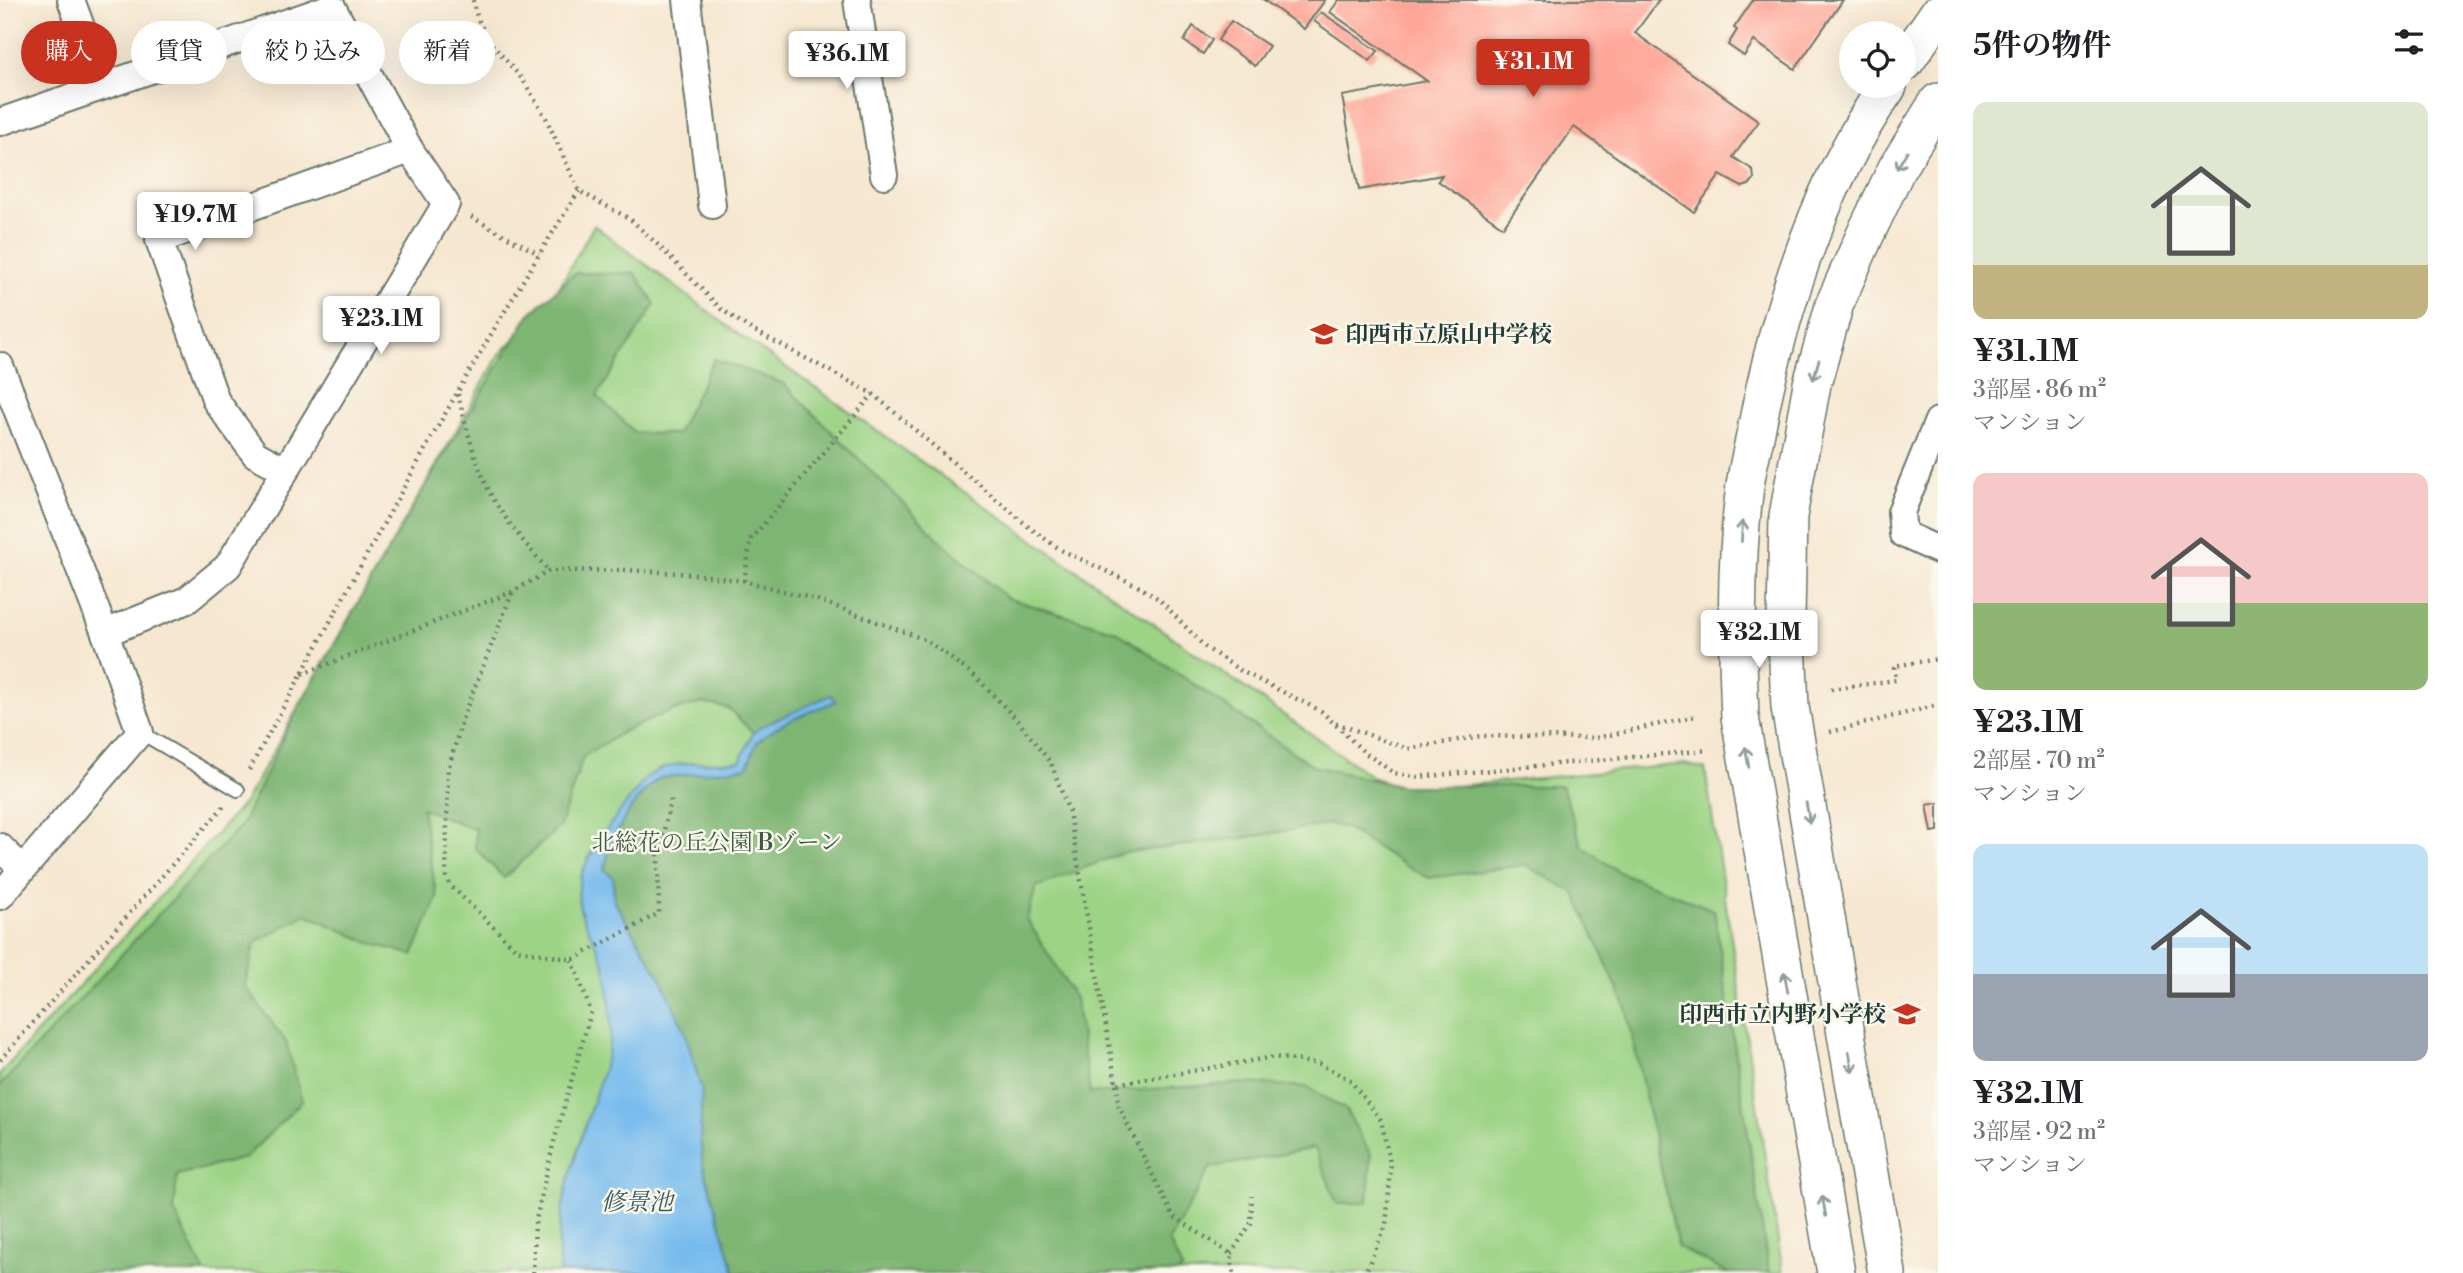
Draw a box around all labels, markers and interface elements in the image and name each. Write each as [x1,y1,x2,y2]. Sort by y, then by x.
chip: 購入 [21,21,117,84]
chip: 賃貸 [131,21,227,84]
chip: 絞り込み [241,21,385,84]
chip: 新着 [399,21,495,84]
map controls [1839,21,1916,98]
button: locate [1839,21,1916,98]
icon: filters [2390,23,2428,61]
text: 5件の物件 [1973,27,2112,65]
pin: ¥36.1M [790,32,904,91]
text: ¥36.1M [805,40,889,68]
pin: ¥31.1M [1476,40,1590,99]
text: ¥31.1M [1493,48,1573,76]
icon: home [2138,148,2264,274]
one-way arrow [1895,149,1908,170]
pin: ¥19.7M [138,192,252,252]
text: ¥19.7M [153,201,237,229]
pin: ¥23.1M [324,296,438,356]
text: ¥23.1M [339,305,423,333]
school or university icon: 印西市立原山中学校 [1309,319,1339,349]
place label: 印西市立原山中学校 [1345,321,1552,349]
text: ¥31.1M [1973,333,2079,371]
one-way arrow [1809,359,1822,381]
text: 3部屋 · 86 m² [1973,376,2106,404]
text: マンション [1973,409,2087,437]
one-way arrow [1735,519,1748,542]
icon: home [2138,519,2264,645]
pin: ¥32.1M [1702,610,1816,670]
text: ¥32.1M [1717,619,1801,647]
text: ¥23.1M [1973,704,2083,742]
one-way arrow [1740,746,1753,769]
text: 2部屋 · 70 m² [1973,747,2105,775]
text: マンション [1973,780,2087,808]
one-way arrow [1802,801,1815,824]
park label: 北総花の丘公園 Bゾーン [592,829,842,857]
icon: home [2138,890,2264,1016]
one-way arrow [1779,971,1792,993]
school or university icon: 印西市立内野小学校 [1892,999,1922,1029]
place label: 印西市立内野小学校 [1679,1001,1886,1029]
one-way arrow [1845,1050,1858,1073]
text: ¥32.1M [1973,1075,2083,1113]
text: 3部屋 · 92 m² [1973,1118,2105,1146]
text: マンション [1973,1151,2087,1179]
water label: 修景池 [601,1188,676,1218]
one-way arrow [1817,1195,1830,1218]

